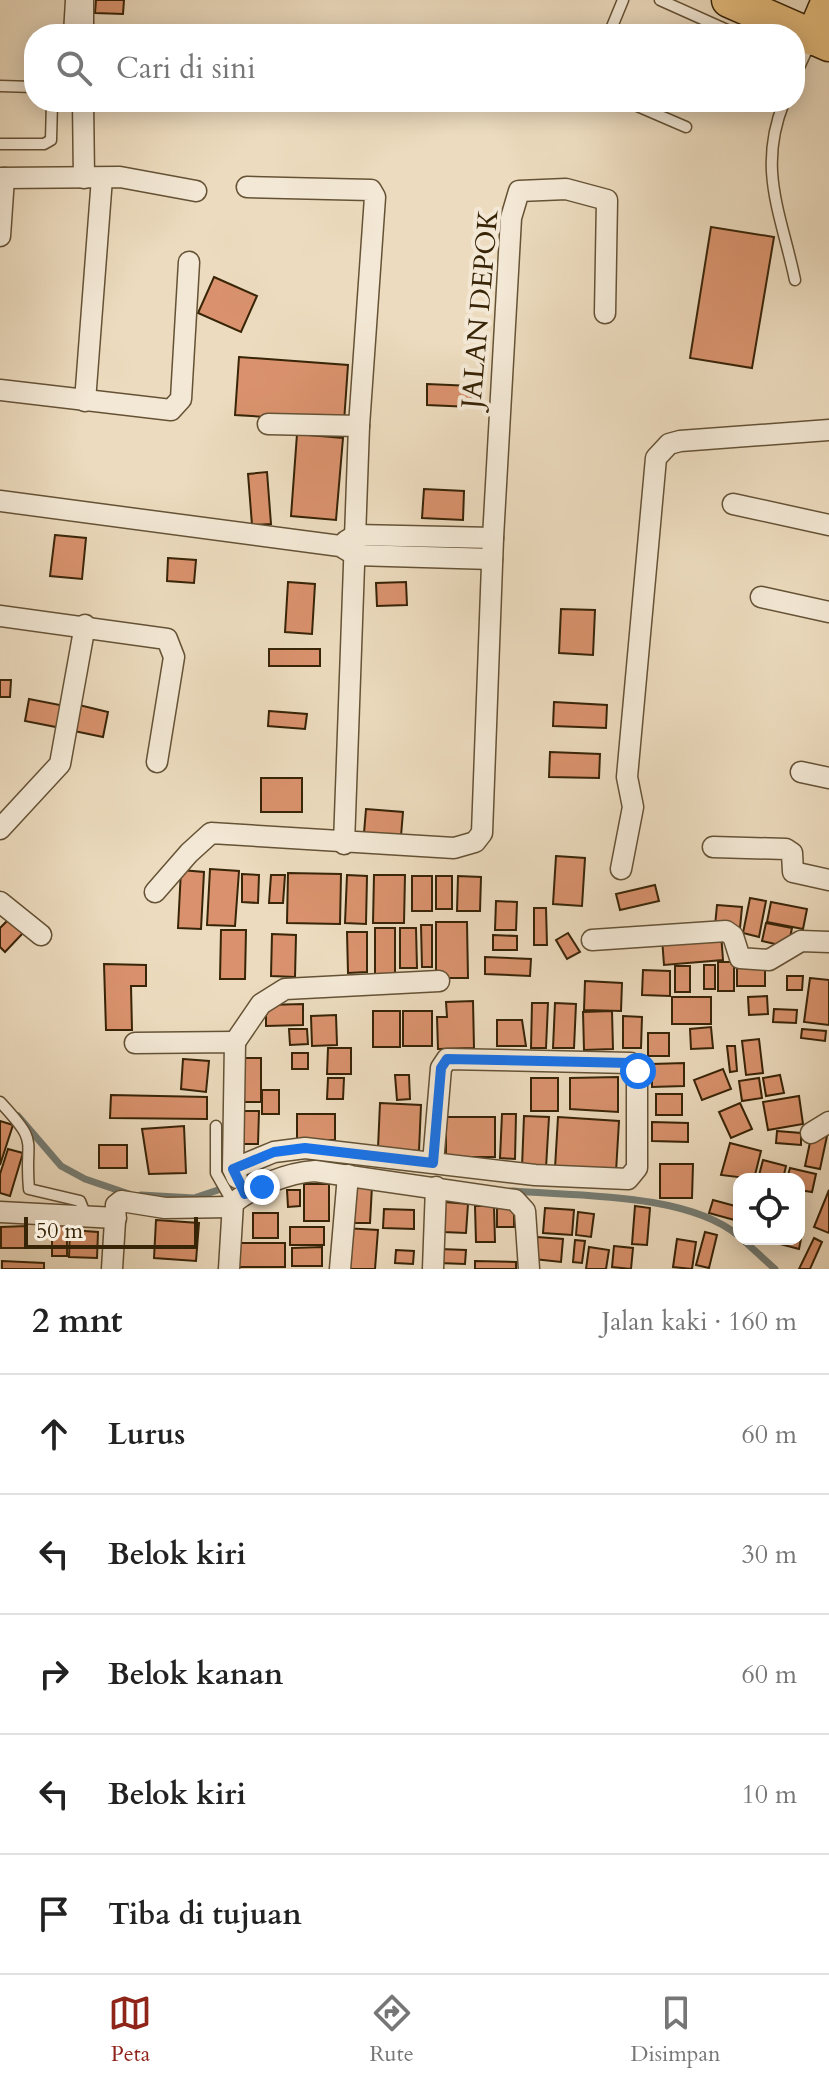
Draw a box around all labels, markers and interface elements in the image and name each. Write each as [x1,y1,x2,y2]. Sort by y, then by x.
search box [24,24,805,112]
icon: search [52,46,96,90]
text: Cari di sini [116,48,256,89]
street label: JALAN DEPOK [452,208,508,414]
route start [620,1053,656,1089]
route end [244,1169,280,1205]
map controls [733,1173,805,1245]
button: locate [733,1173,805,1245]
scale bar [24,1213,198,1249]
text: 50 m [36,1216,83,1246]
text: 2 mnt [32,1298,122,1344]
text: Jalan kaki · 160 m [601,1304,797,1339]
icon: ahead [32,1412,76,1456]
text: Lurus [108,1414,185,1455]
text: 60 m [741,1417,797,1452]
icon: left [32,1532,76,1576]
text: Belok kiri [108,1534,246,1575]
text: 30 m [741,1537,797,1572]
icon: right [32,1652,76,1696]
text: Belok kanan [108,1654,283,1695]
text: 60 m [741,1657,797,1692]
icon: left [32,1772,76,1816]
text: Belok kiri [108,1774,246,1815]
text: 10 m [741,1777,797,1812]
icon: arrive [32,1892,76,1936]
text: Tiba di tujuan [108,1894,302,1935]
tab: Peta [108,1991,152,2069]
tab: Rute [369,1991,414,2069]
tab: Disimpan [631,1991,721,2069]

